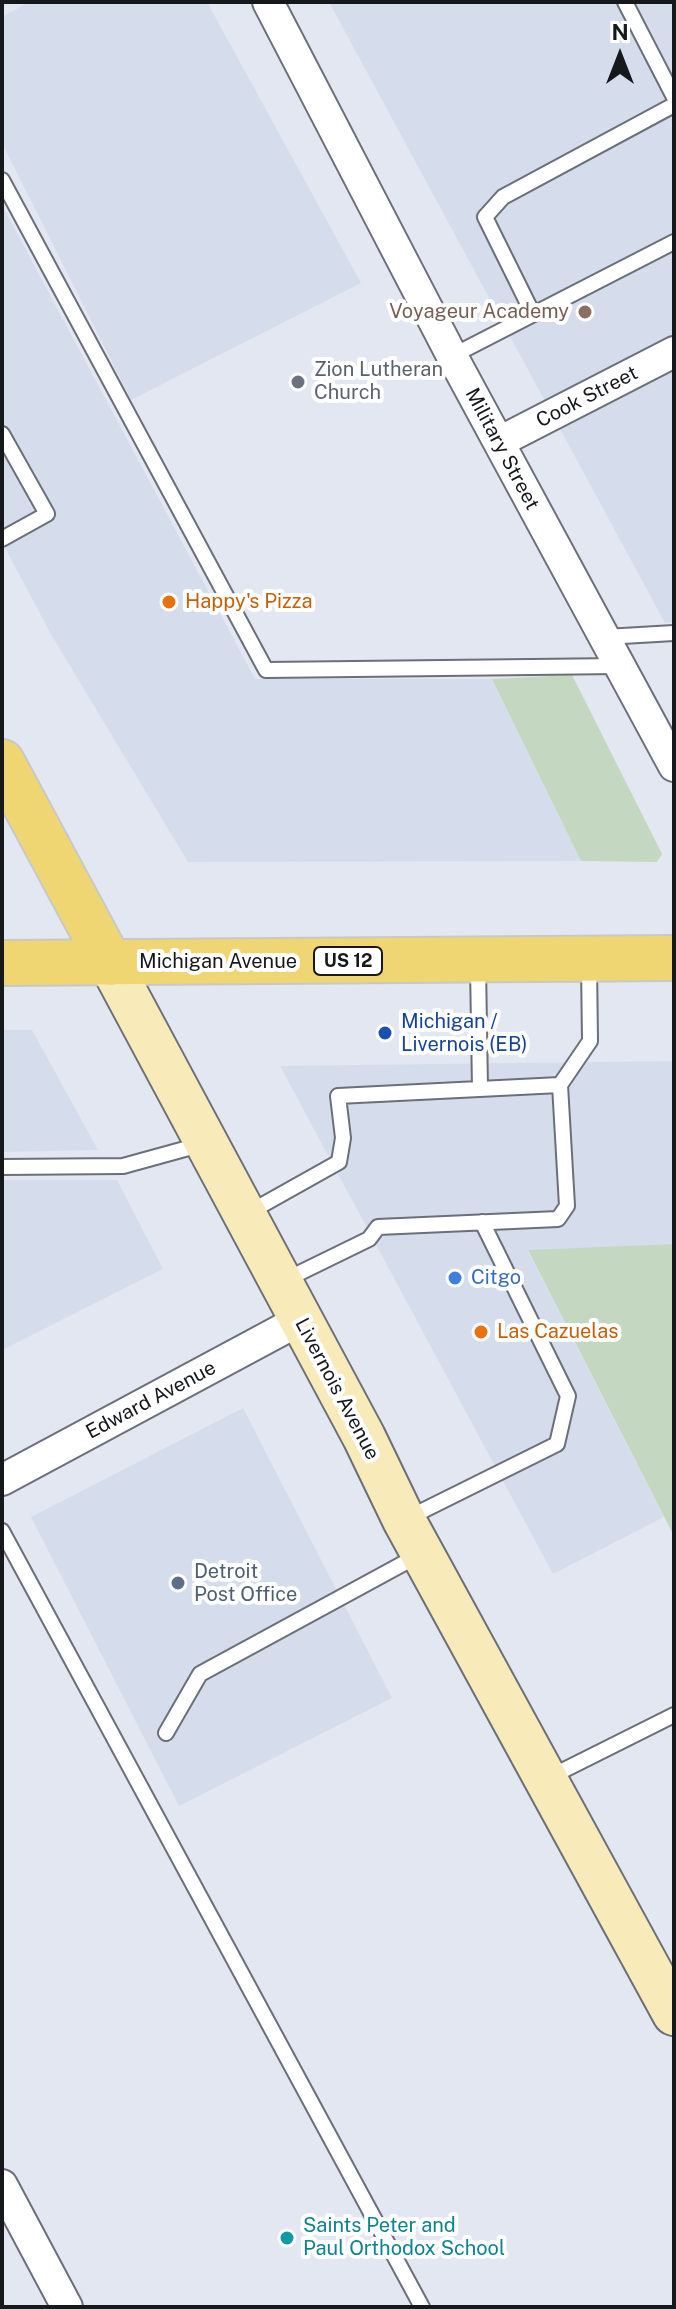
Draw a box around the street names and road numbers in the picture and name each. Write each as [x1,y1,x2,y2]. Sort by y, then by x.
street label: Cook Street [532,361,642,433]
street label: Military Street [460,384,544,514]
road number: US 12 [314,947,382,975]
street label: Michigan Avenue [139,950,297,974]
street label: Livernois Avenue [290,1314,384,1464]
street label: Edward Avenue [82,1356,220,1444]

